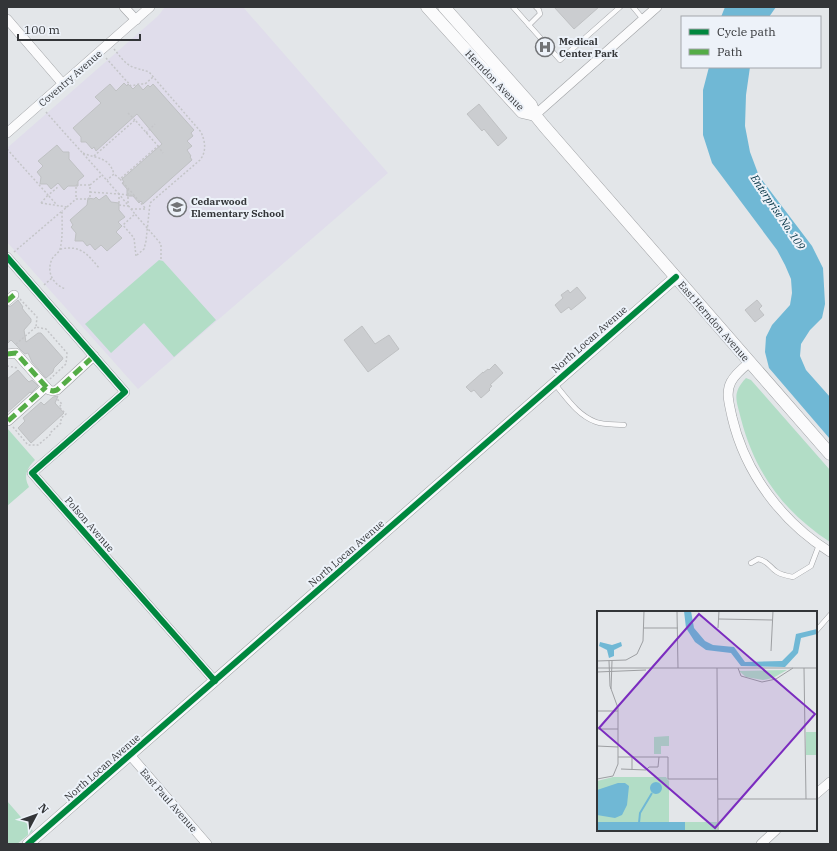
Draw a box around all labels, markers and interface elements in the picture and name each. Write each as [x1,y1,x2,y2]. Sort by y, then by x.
scale bar [18,16,140,42]
legend [681,16,821,68]
text: 100 m [24,22,60,37]
text: Cycle path [717,24,776,39]
place label: Medical Center Park [559,35,619,60]
hospital icon: Medical Center Park [534,36,556,58]
text: Path [717,44,743,59]
street label: Coventry Avenue [36,47,105,110]
street label: Herndon Avenue [462,47,527,114]
water label: Enterprise No. 109 [747,171,809,253]
place label: Cedarwood Elementary School [191,195,284,220]
school or university icon: Cedarwood Elementary School [166,196,188,218]
street label: East Herndon Avenue [675,279,752,364]
street label: North Locan Avenue [549,303,630,376]
street label: Polson Avenue [62,494,117,555]
street label: North Locan Avenue [306,517,387,590]
inset map [597,611,817,831]
street label: North Locan Avenue [62,731,143,804]
street label: East Paul Avenue [137,766,200,835]
north arrow [16,795,56,835]
text: N [35,801,52,817]

